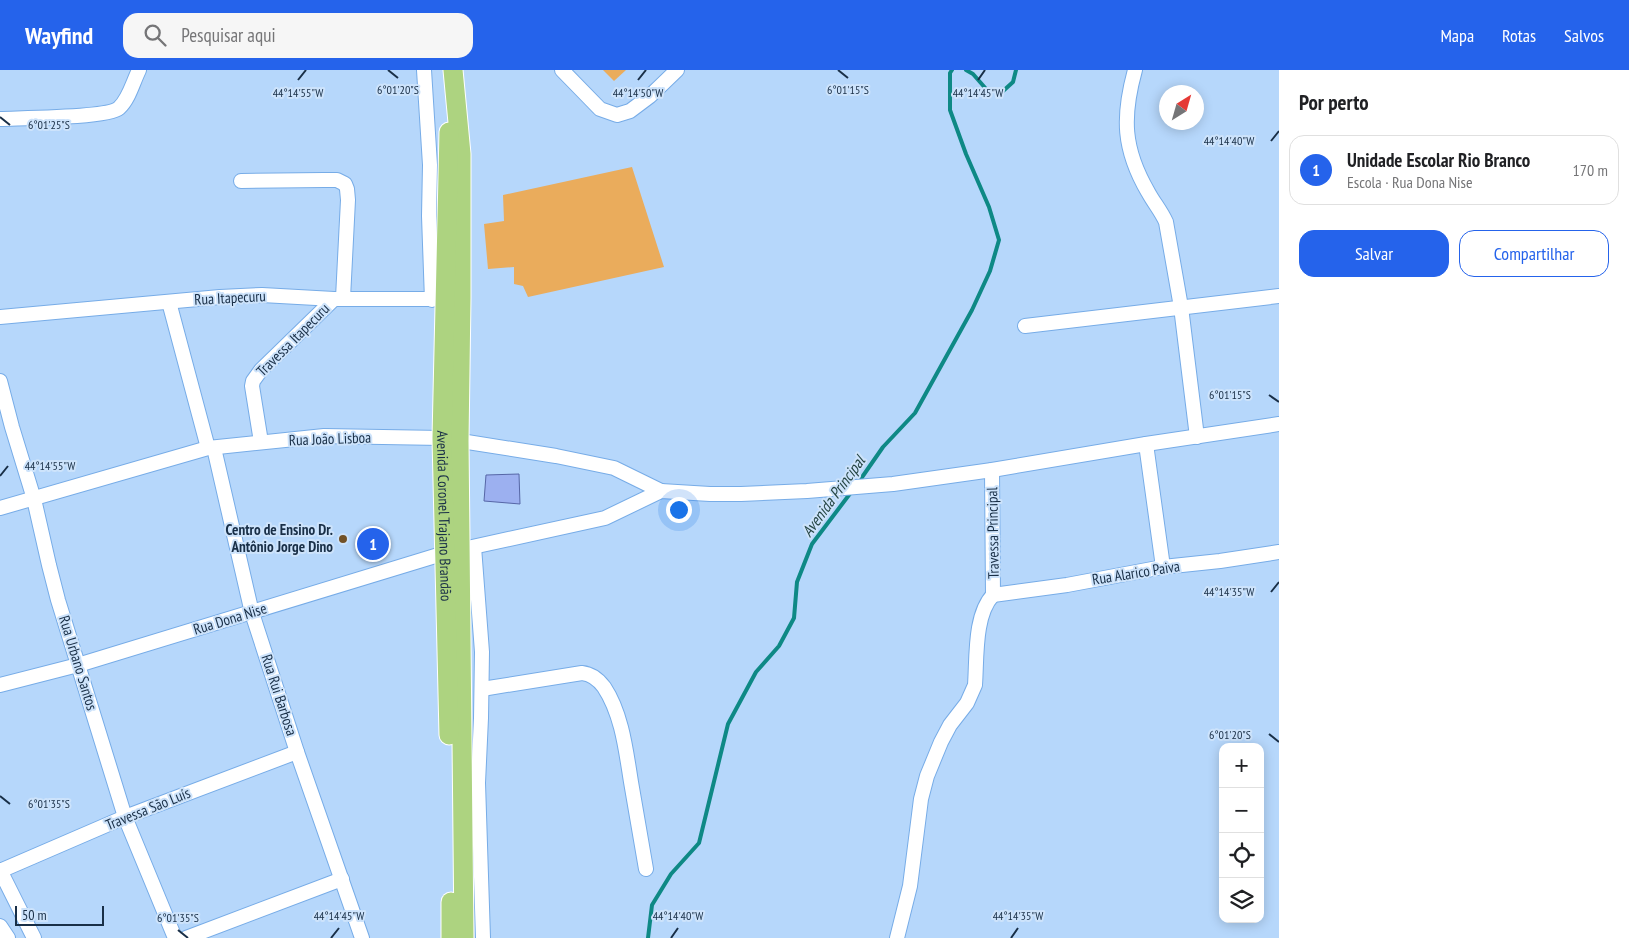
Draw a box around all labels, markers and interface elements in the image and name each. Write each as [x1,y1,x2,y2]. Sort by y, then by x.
search box [123,13,473,58]
text: Wayfind [25,20,93,51]
icon: search [141,21,169,49]
text: Pesquisar aqui [181,23,276,47]
text: Mapa [1440,24,1474,47]
text: Rotas [1502,24,1536,47]
text: Salvos [1564,24,1604,47]
text: 6°01'20"S [377,82,419,97]
text: 6°01'15"S [827,82,869,97]
text: 44°14'55"W [273,85,323,100]
text: 44°14'50"W [613,85,663,100]
text: 44°14'45"W [953,85,1003,100]
north arrow [1159,85,1204,130]
text: Por perto [1299,89,1369,116]
text: 6°01'25"S [28,117,70,132]
text: 44°14'40"W [1204,133,1254,148]
text: Unidade Escolar Rio Branco [1347,148,1530,172]
text: 1 [1312,160,1320,180]
text: 170 m [1573,160,1608,180]
text: Escola · Rua Dona Nise [1347,172,1473,192]
button: Salvar [1299,230,1449,277]
button: Compartilhar [1459,230,1609,277]
street label: Rua Itapecuru [194,286,266,309]
street label: Travessa Itapecuru [252,299,333,380]
text: 6°01'15"S [1209,387,1251,402]
street label: Rua João Lisboa [289,428,371,449]
street label: Avenida Coronel Trajano Brandão [433,430,456,601]
water label: Avenida Principal [797,451,870,540]
text: 44°14'55"W [25,458,75,473]
street label: Travessa Principal [982,486,1003,579]
your location [666,497,692,523]
place label: Centro de Ensino Dr. Antônio Jorge Dino [226,520,333,556]
pin: 1 [357,525,389,563]
marker: Centro de Ensino Dr. Antônio Jorge Dino [337,533,349,545]
street label: Rua Alarico Paiva [1091,556,1181,589]
text: 44°14'35"W [1204,584,1254,599]
street label: Rua Dona Nise [191,598,269,639]
street label: Rua Urbano Santos [55,613,102,713]
street label: Rua Rui Barbosa [257,652,302,738]
text: 6°01'20"S [1209,727,1251,742]
map controls [1219,743,1264,923]
button: + [1219,743,1264,788]
street label: Travessa São Luís [103,783,193,834]
button: − [1219,788,1264,833]
text: 6°01'35"S [28,796,70,811]
button: locate [1219,833,1264,878]
button: layers [1219,878,1264,923]
scale bar [15,903,104,926]
text: 50 m [22,906,47,924]
text: 44°14'45"W [314,908,364,923]
text: 44°14'40"W [653,908,703,923]
text: 44°14'35"W [993,908,1043,923]
text: 6°01'35"S [157,910,199,925]

